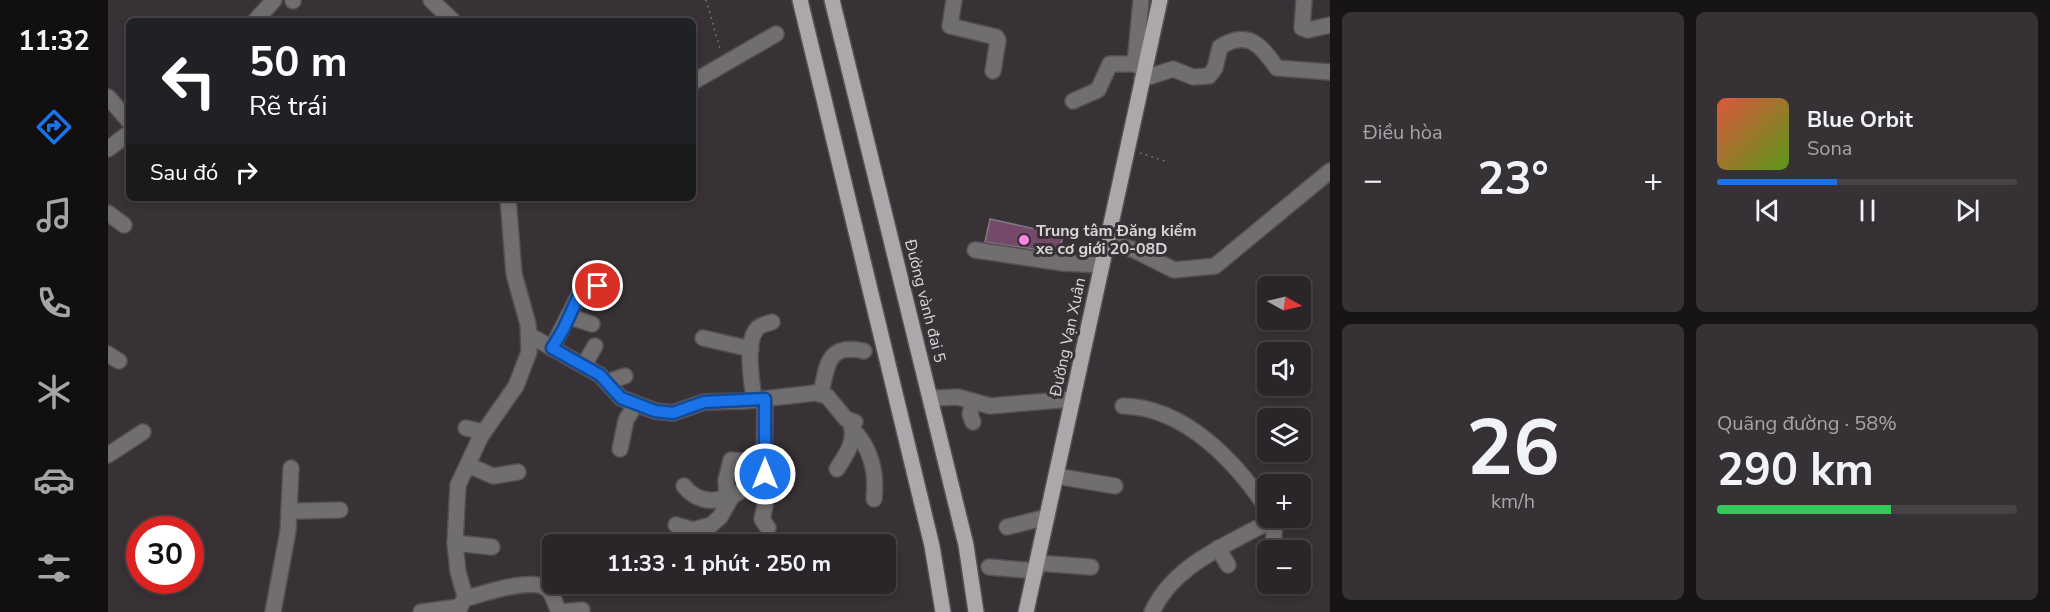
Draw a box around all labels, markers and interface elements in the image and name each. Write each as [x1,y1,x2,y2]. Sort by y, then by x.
text: 11:32 [18,23,90,60]
text: 50 m [249,34,348,91]
icon: left [150,42,228,120]
text: Rẽ trái [249,88,328,125]
text: Blue Orbit [1807,105,1913,135]
icon: directions [33,106,75,148]
text: Điều hòa [1363,119,1443,146]
text: Sona [1807,135,1852,162]
text: 23° [1477,149,1549,210]
icon: right [230,156,263,189]
text: Sau đó [150,158,218,188]
text: − [1363,158,1383,203]
text: + [1643,158,1663,203]
icon: music [33,194,75,236]
icon: previous [1751,194,1784,227]
icon: pause [1851,194,1884,227]
icon: next [1951,194,1984,227]
place label: Trung tâm Đăng kiểm xe cơ giới 20-08D [1035,220,1196,260]
marker: Trung tâm Đăng kiểm xe cơ giới 20-08D [1017,233,1031,247]
street label: Đường vành đai 5 [899,236,951,365]
pin [572,260,623,311]
icon: arrive [581,269,614,302]
street label: Đường Vạn Xuân [1044,276,1091,399]
north arrow [1257,276,1311,330]
map controls [1257,276,1311,594]
icon: phone [33,282,75,324]
button: sound [1257,342,1311,396]
icon: climate [33,371,75,413]
text: 26 [1466,395,1560,502]
button: layers [1257,408,1311,462]
text: Quãng đường · 58% [1717,410,1897,437]
text: 290 km [1717,440,1874,501]
position arrow [733,442,797,506]
icon: car [33,459,75,501]
button: + [1257,474,1311,528]
text: km/h [1491,488,1535,515]
speed limit sign: 30 [126,516,204,594]
button: − [1257,540,1311,594]
icon: filters [33,547,75,589]
text: 11:33 · 1 phút · 250 m [607,549,831,579]

